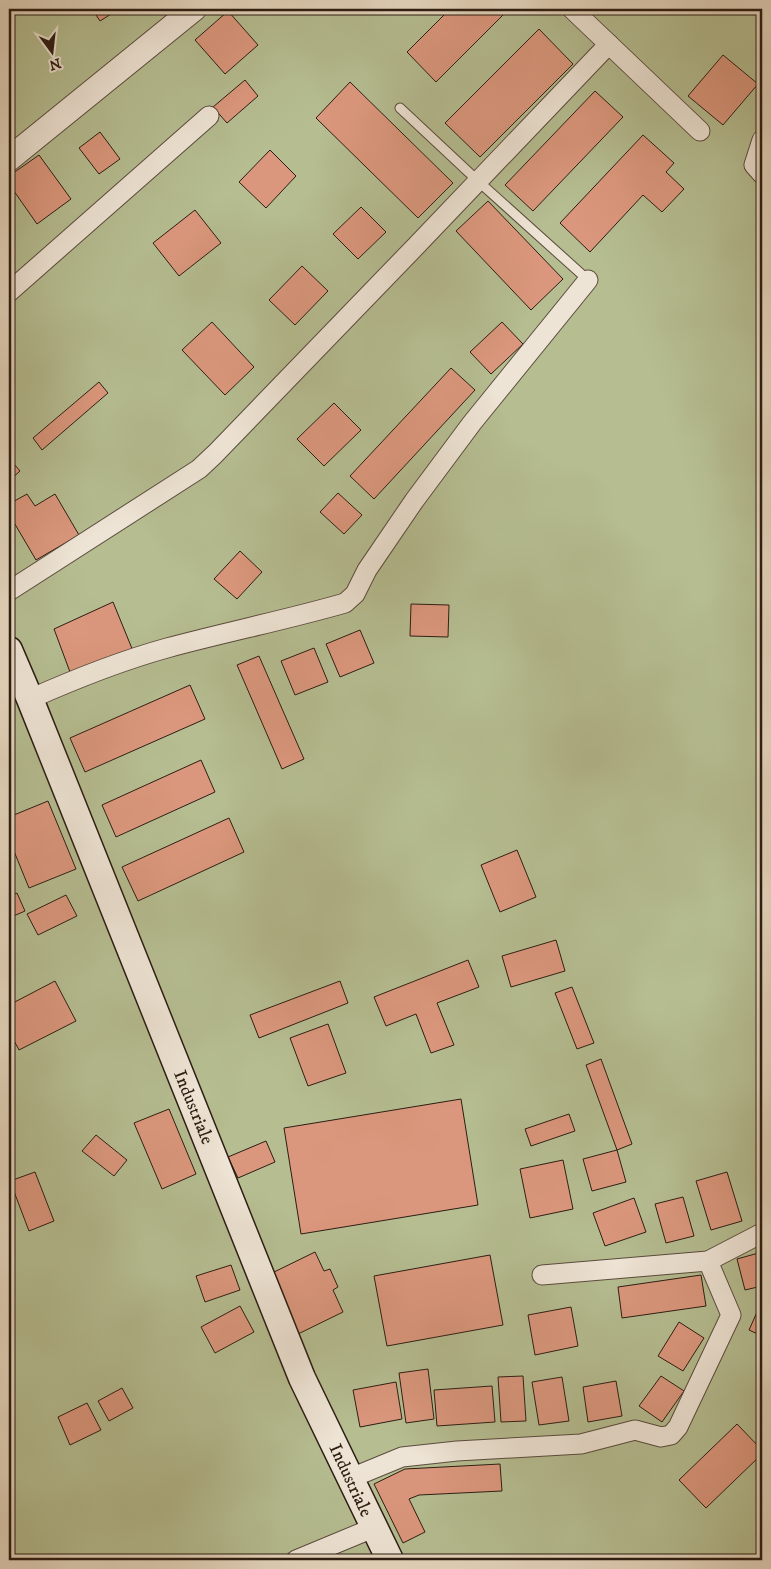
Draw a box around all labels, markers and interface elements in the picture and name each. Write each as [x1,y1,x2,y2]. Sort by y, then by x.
north arrow [28,28,78,78]
text: N [47,53,63,74]
street label: Industriale [168,1067,218,1148]
street label: Industriale [324,1440,377,1520]

